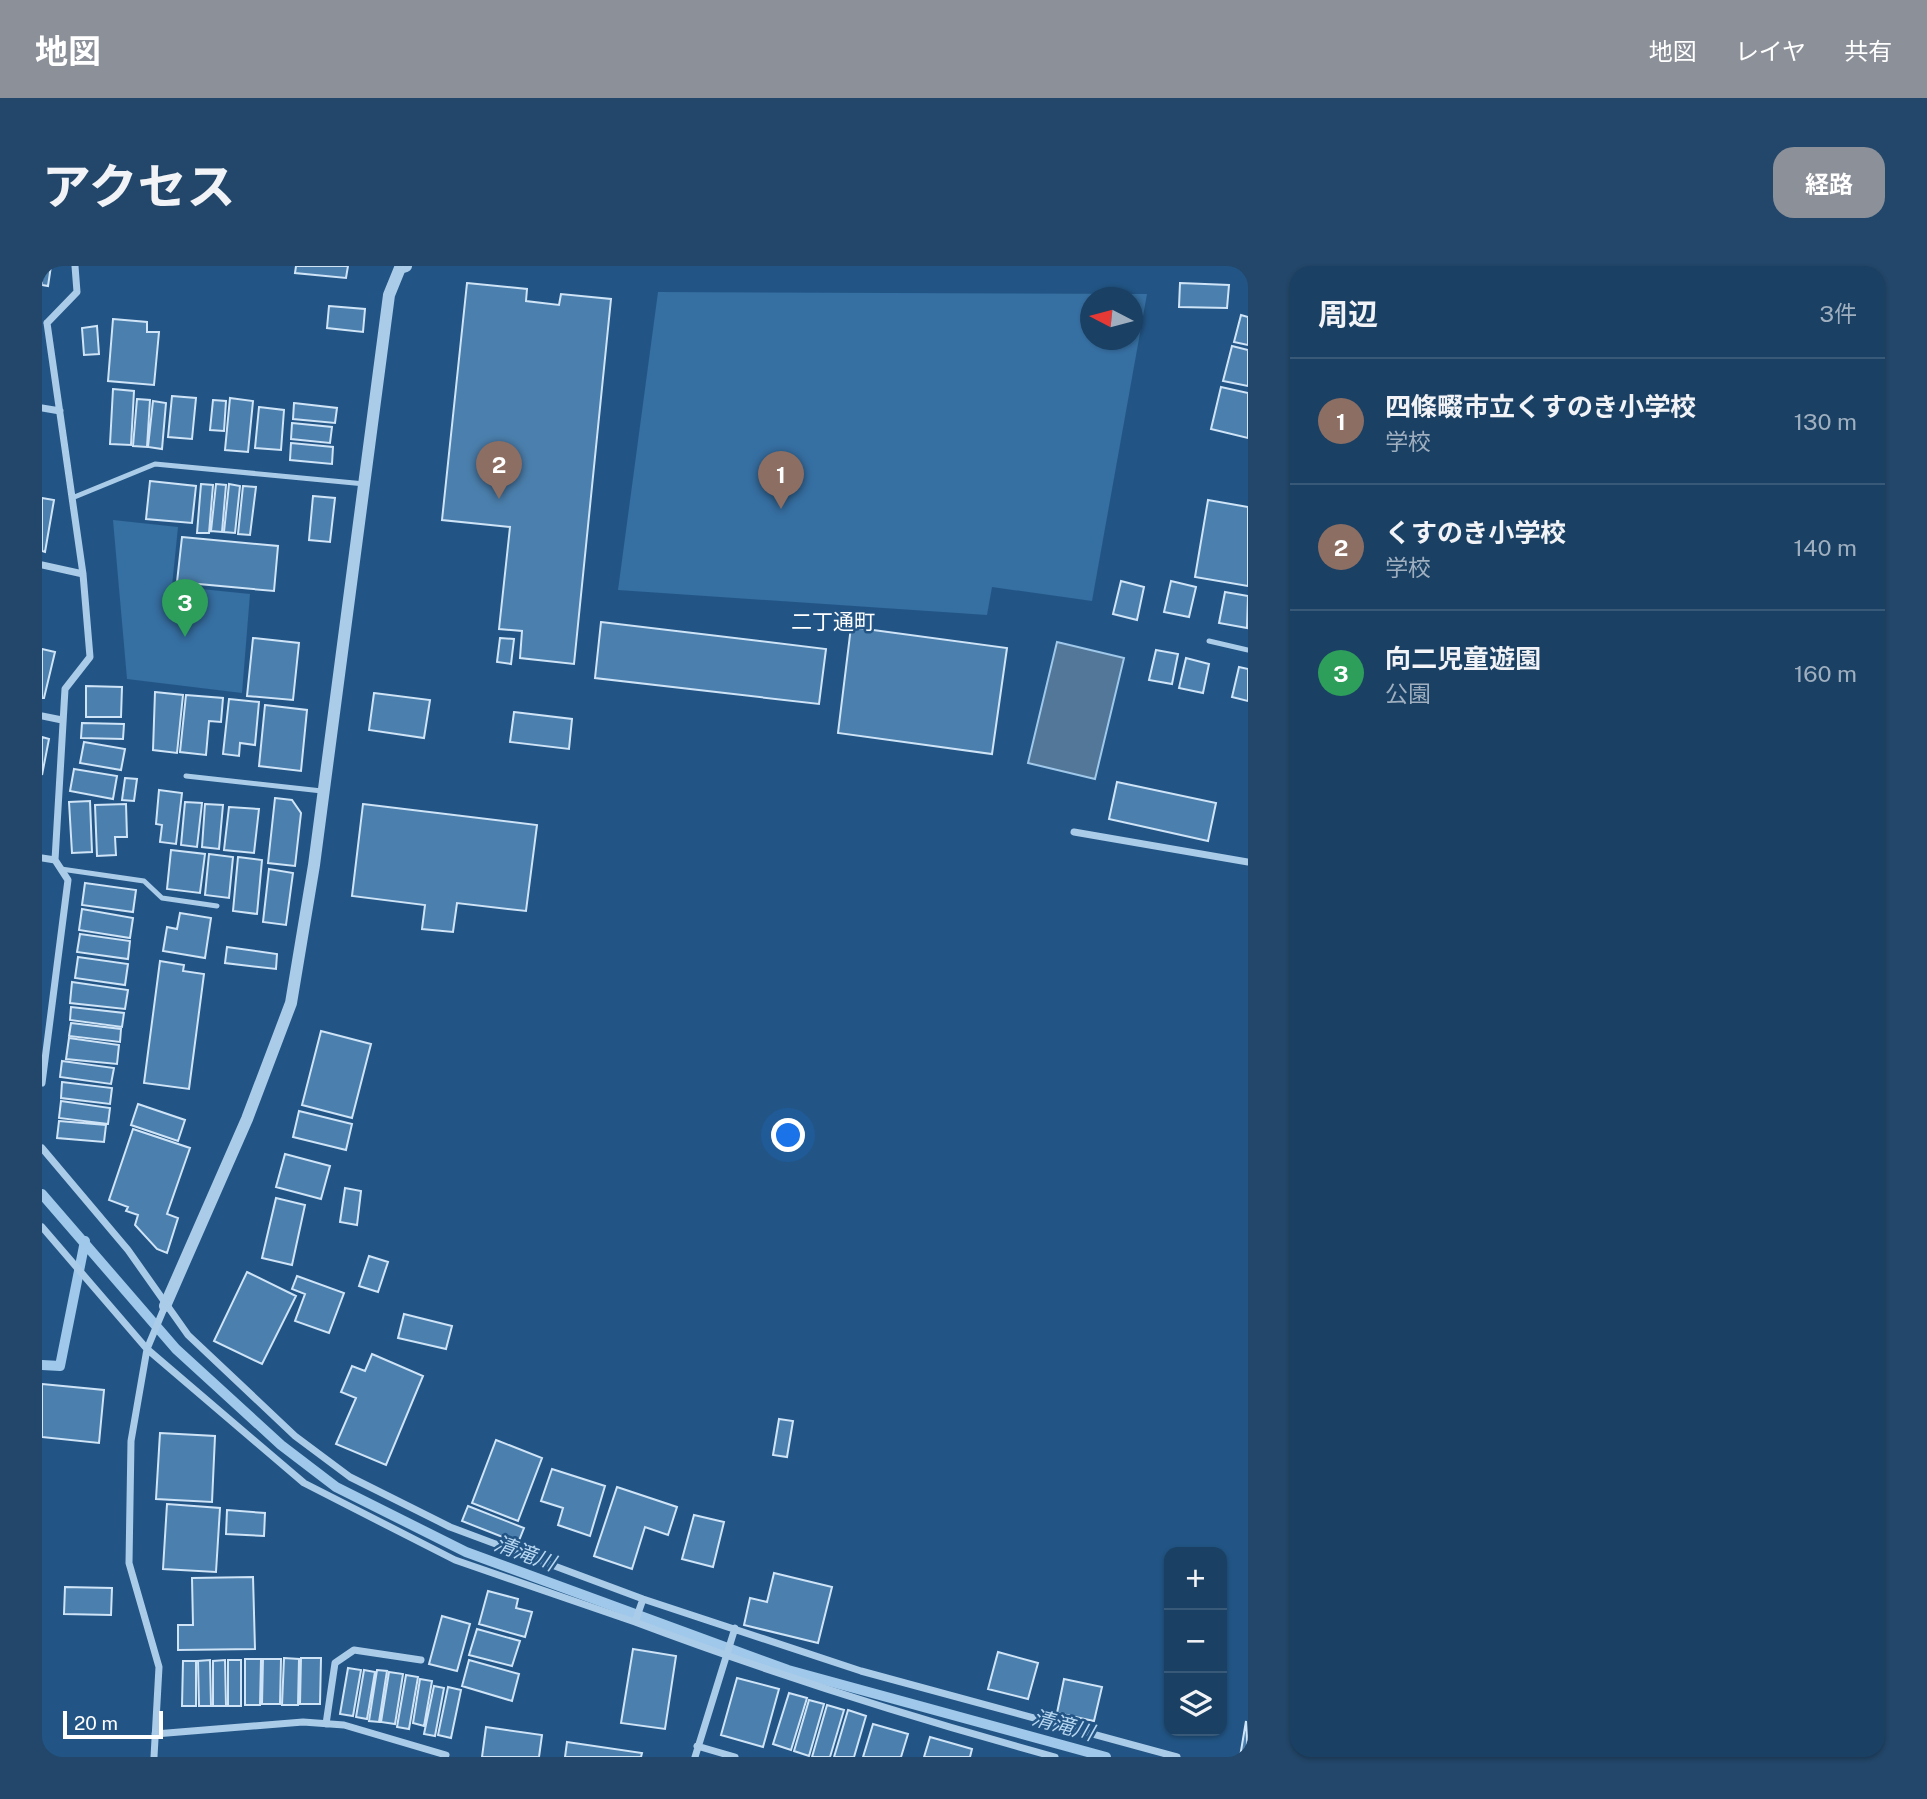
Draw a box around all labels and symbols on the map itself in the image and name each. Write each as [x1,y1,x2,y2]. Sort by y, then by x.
north arrow [1080,287,1143,350]
pin: 2 [476,441,522,499]
pin: 1 [758,451,804,509]
pin: 3 [162,579,208,637]
district label: 二丁通町 [791,609,875,634]
your location [771,1118,805,1152]
water label: 清滝川 [491,1530,561,1576]
water label: 清滝川 [1029,1705,1099,1746]
scale bar [63,1708,163,1740]

